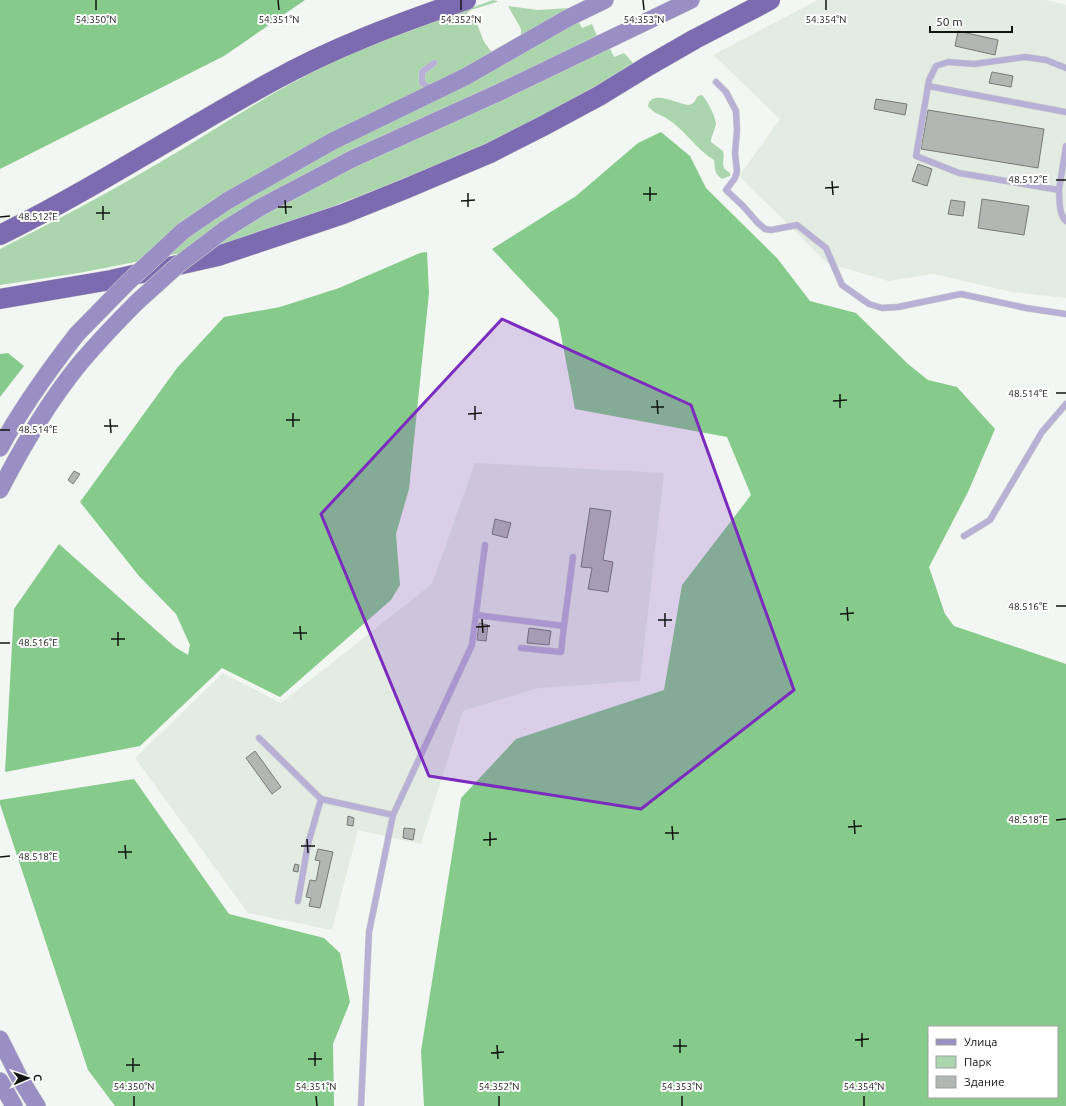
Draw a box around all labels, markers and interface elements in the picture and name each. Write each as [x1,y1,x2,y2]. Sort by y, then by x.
scale bar [930,8,1012,34]
text: 54.350°N [75,14,117,25]
text: 54.351°N [258,14,300,25]
text: 54.352°N [440,14,482,25]
text: 54.353°N [623,14,665,25]
text: 54.354°N [805,14,847,25]
text: 50 m [936,15,963,28]
text: 48.512°E [1008,174,1048,185]
text: 48.512°E [18,211,58,222]
text: 48.514°E [1008,388,1048,399]
text: 48.514°E [18,424,58,435]
text: 48.516°E [1008,601,1048,612]
text: 48.516°E [18,637,58,648]
text: 48.518°E [1008,814,1048,825]
text: 48.518°E [18,851,58,862]
legend [928,1026,1058,1098]
text: Улица [964,1035,997,1048]
text: Парк [964,1055,992,1068]
north arrow [8,1058,48,1098]
text: С [32,1074,44,1081]
text: Здание [964,1075,1005,1088]
text: 54.350°N [113,1081,155,1092]
text: 54.351°N [295,1081,337,1092]
text: 54.352°N [478,1081,520,1092]
text: 54.353°N [661,1081,703,1092]
text: 54.354°N [843,1081,885,1092]

